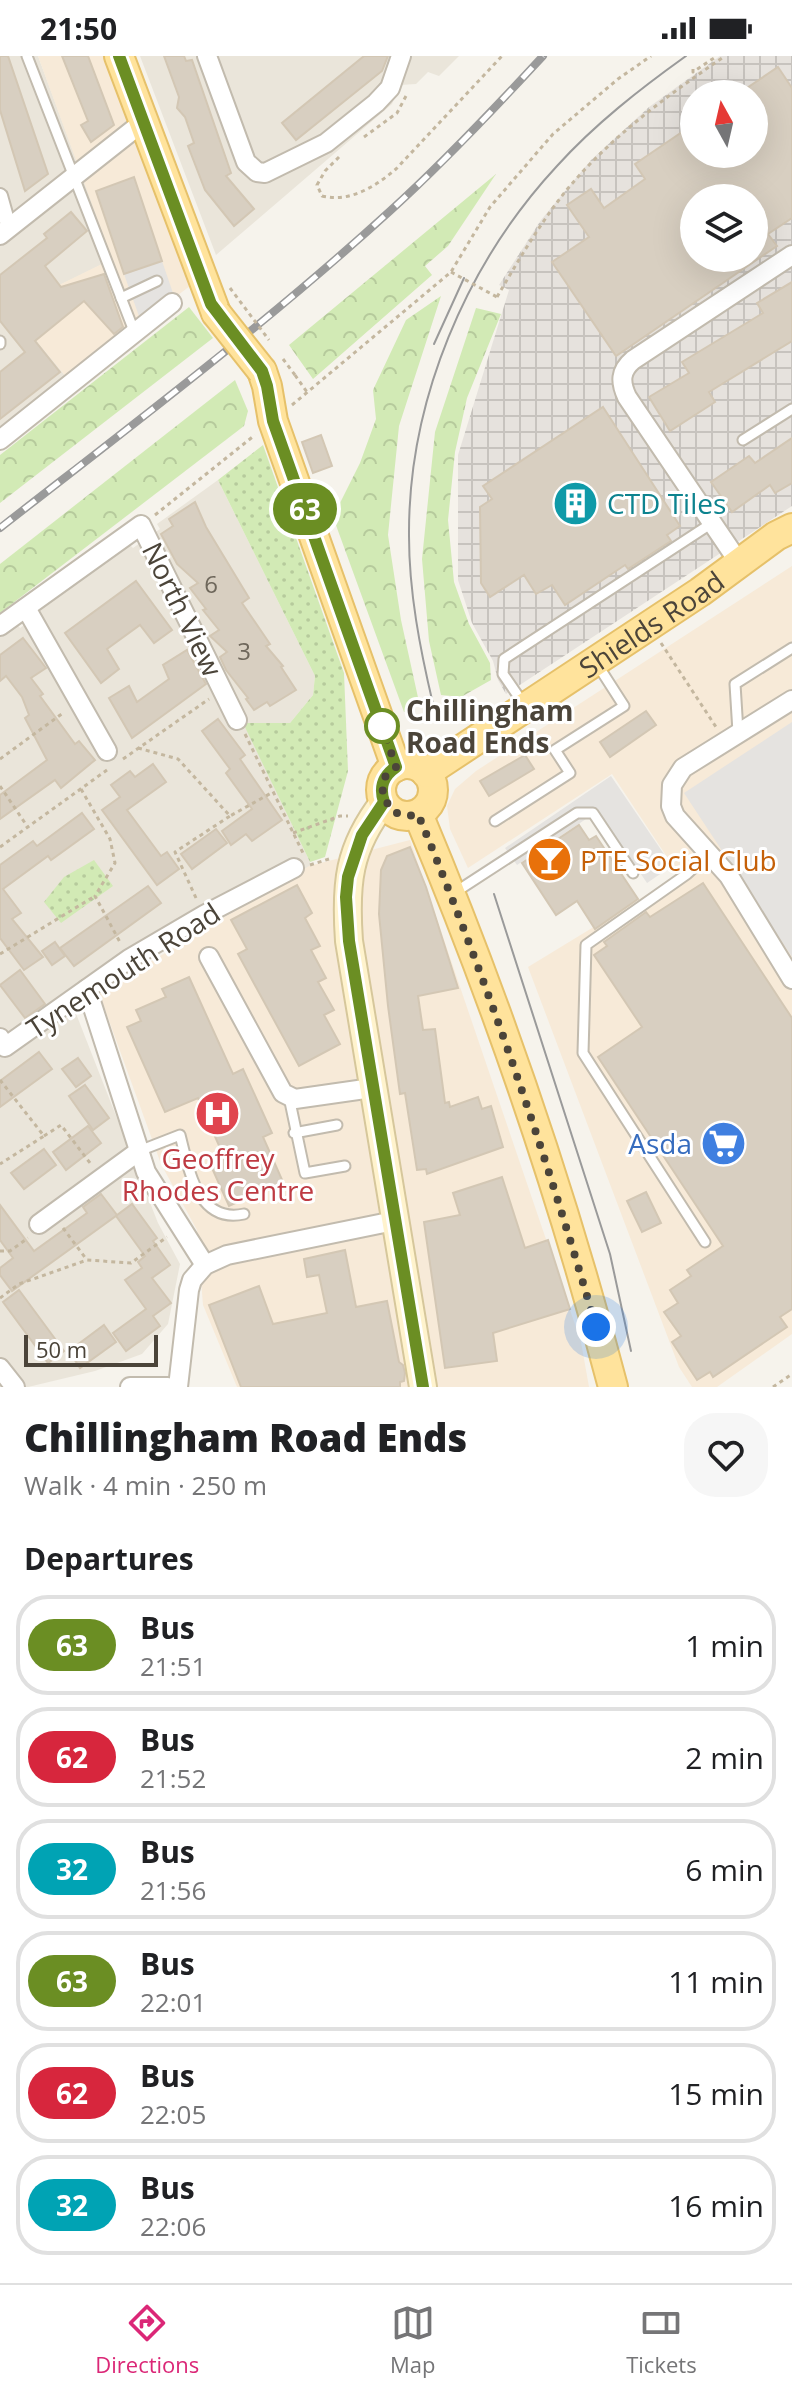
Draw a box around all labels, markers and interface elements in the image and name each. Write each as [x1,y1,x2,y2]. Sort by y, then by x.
text: 21:50 [40,8,117,49]
north arrow [680,80,768,168]
map controls [680,80,768,272]
button: layers [680,184,768,272]
building icon: CTD Tiles [552,479,600,527]
line badge: 63 [269,483,341,535]
place label: CTD Tiles [607,484,726,522]
text: 63 [289,490,321,528]
street label: North View [134,536,232,683]
street label: Shields Road [571,562,731,686]
house number: 6 [204,567,218,600]
house number: 3 [237,634,251,667]
place label: Chillingham Road Ends [406,691,573,761]
marker: Chillingham Road Ends [365,709,399,743]
bar icon: PTE Social Club [525,836,573,884]
place label: PTE Social Club [580,841,777,879]
street label: Tynemouth Road [19,893,227,1047]
hospital icon: Geoffrey Rhodes Centre [194,1089,242,1137]
supermarket icon: Asda [699,1119,747,1167]
place label: Asda [628,1124,692,1162]
place label: Geoffrey Rhodes Centre [122,1139,314,1209]
your location [576,1307,616,1347]
scale bar [24,1331,158,1367]
text: 50 m [36,1334,87,1364]
text: Chillingham Road Ends [24,1411,467,1463]
button: heart [684,1413,768,1497]
text: Walk · 4 min · 250 m [24,1467,267,1503]
text: Departures [24,1538,194,1579]
text: Bus [140,1607,195,1648]
text: 1 min [685,1625,764,1666]
text: 63 [56,1626,88,1664]
text: 21:51 [140,1648,206,1684]
text: Bus [140,1719,195,1760]
text: 2 min [685,1737,764,1778]
text: 62 [56,1738,88,1776]
text: 21:52 [140,1760,206,1796]
text: Bus [140,1831,195,1872]
text: 6 min [685,1849,764,1890]
text: 32 [56,1850,88,1888]
text: 21:56 [140,1872,206,1908]
text: Bus [140,1943,195,1984]
text: 11 min [668,1961,764,2002]
text: 63 [56,1962,88,2000]
text: 22:01 [140,1984,206,2020]
text: Bus [140,2055,195,2096]
text: 15 min [668,2073,764,2114]
text: 62 [56,2074,88,2112]
text: 22:05 [140,2096,206,2132]
text: Bus [140,2167,195,2208]
text: 16 min [668,2185,764,2226]
text: 32 [56,2186,88,2224]
text: 22:06 [140,2208,206,2244]
tab: Directions [95,2301,199,2379]
tab: Map [390,2301,436,2379]
tab: Tickets [626,2301,697,2379]

